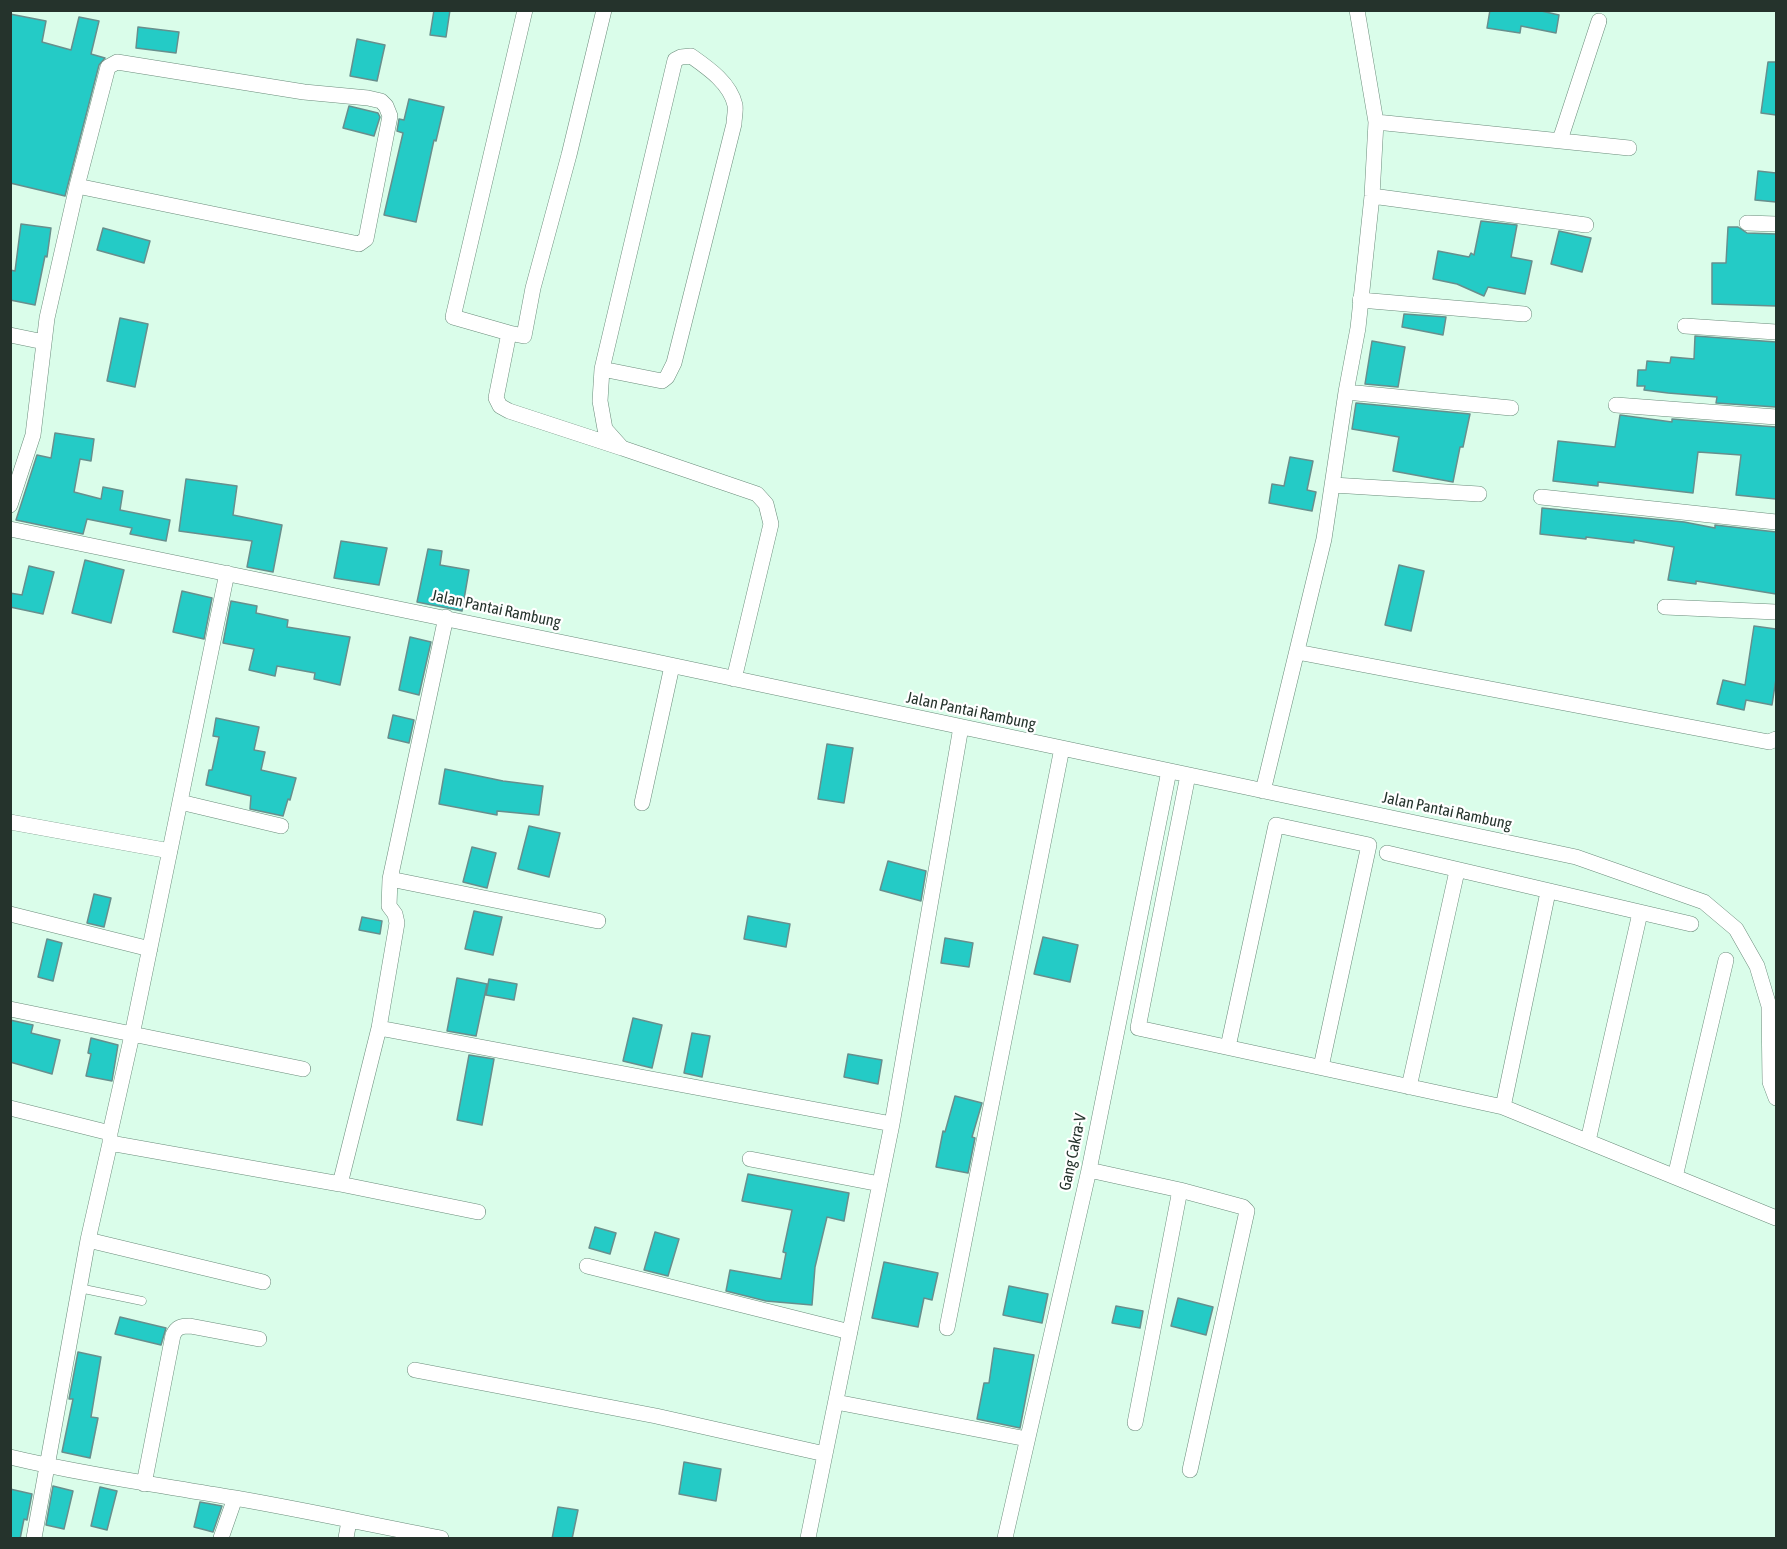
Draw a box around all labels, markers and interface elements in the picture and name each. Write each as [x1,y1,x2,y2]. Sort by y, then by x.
street label: Jalan Pantai Rambung [430,586,562,632]
street label: Jalan Pantai Rambung [905,688,1037,734]
street label: Jalan Pantai Rambung [1381,788,1513,834]
street label: Gang Cakra-V [1055,1112,1091,1192]

